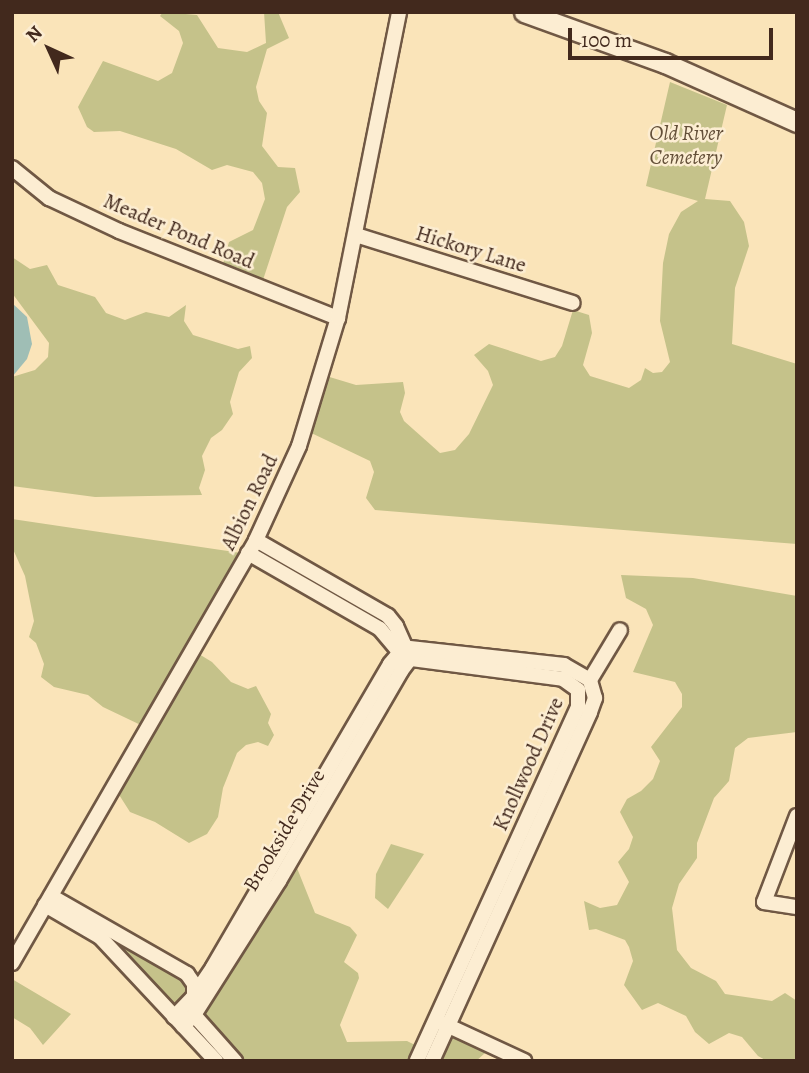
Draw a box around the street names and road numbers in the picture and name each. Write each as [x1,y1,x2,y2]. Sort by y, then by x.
street label: Meader Pond Road [100,188,258,274]
street label: Hickory Lane [413,220,529,278]
street label: Albion Road [215,450,283,554]
street label: Knollwood Drive [487,693,569,835]
street label: Brookside Drive [238,764,330,896]

